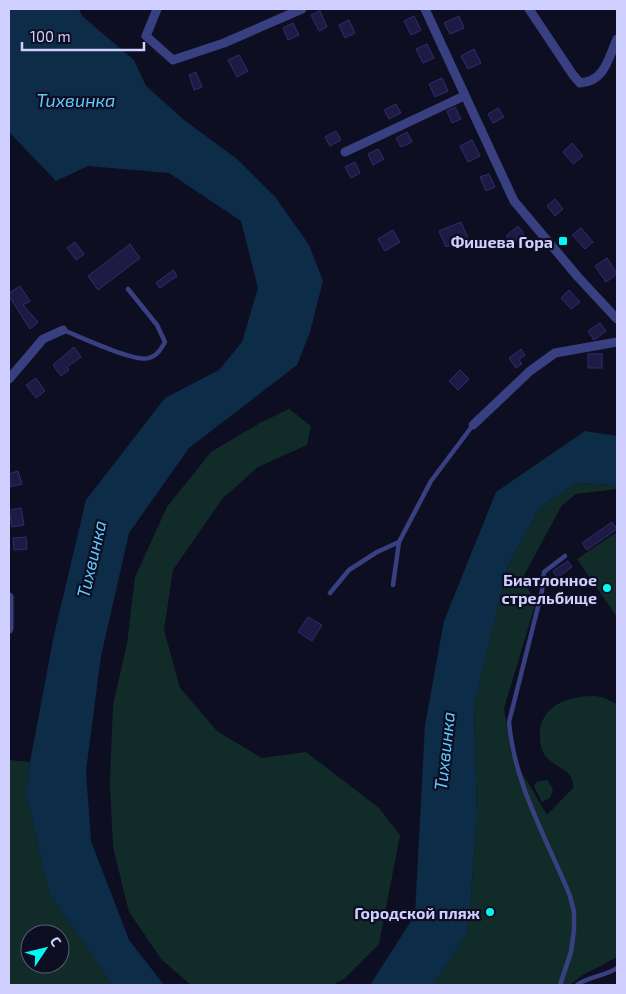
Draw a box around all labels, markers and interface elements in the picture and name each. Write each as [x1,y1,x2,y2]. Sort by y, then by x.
scale bar [22,20,145,52]
text: 100 m [30,27,71,45]
water label: Тихвинка [37,89,115,111]
place label: Фишева Гора [451,232,553,251]
marker: Фишева Гора [557,235,569,247]
water label: Тихвинка [71,518,111,600]
place label: Биатлонное стрельбище [502,570,597,607]
marker: Биатлонное стрельбище [601,582,613,594]
water label: Тихвинка [429,711,459,791]
place label: Городской пляж [354,903,480,922]
marker: Городской пляж [484,906,496,918]
north arrow [20,924,70,974]
text: С [47,933,65,950]

